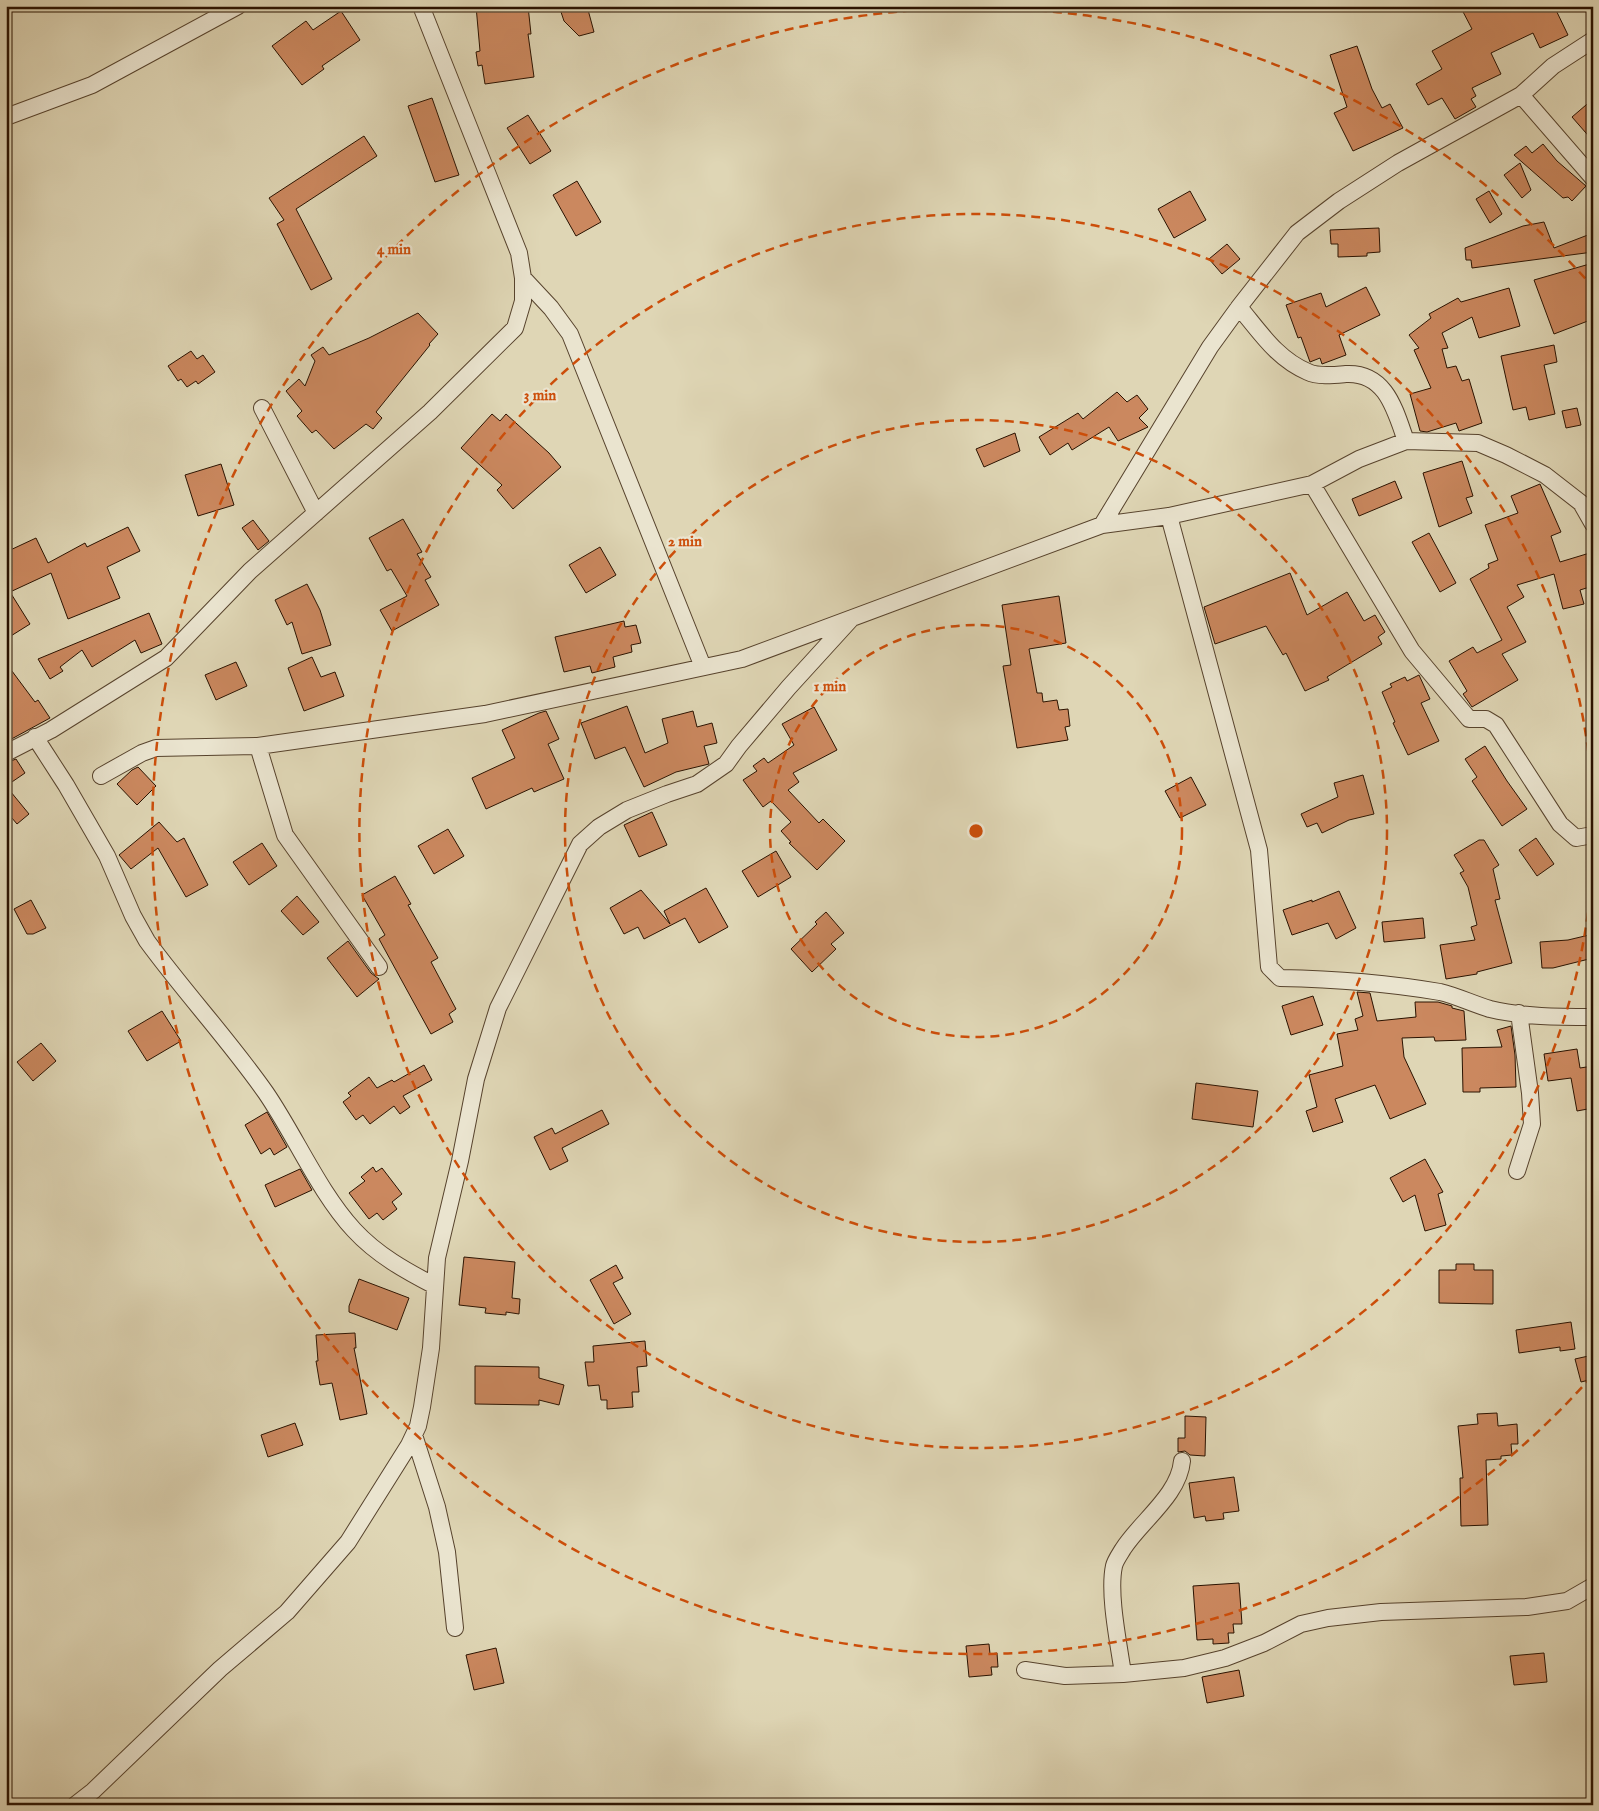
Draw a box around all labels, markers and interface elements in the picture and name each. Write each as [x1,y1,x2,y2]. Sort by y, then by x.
text: 4 min [377,240,411,259]
text: 3 min [524,386,556,405]
text: 2 min [668,532,702,551]
text: 1 min [814,677,846,696]
centre of rings [967,822,985,840]

